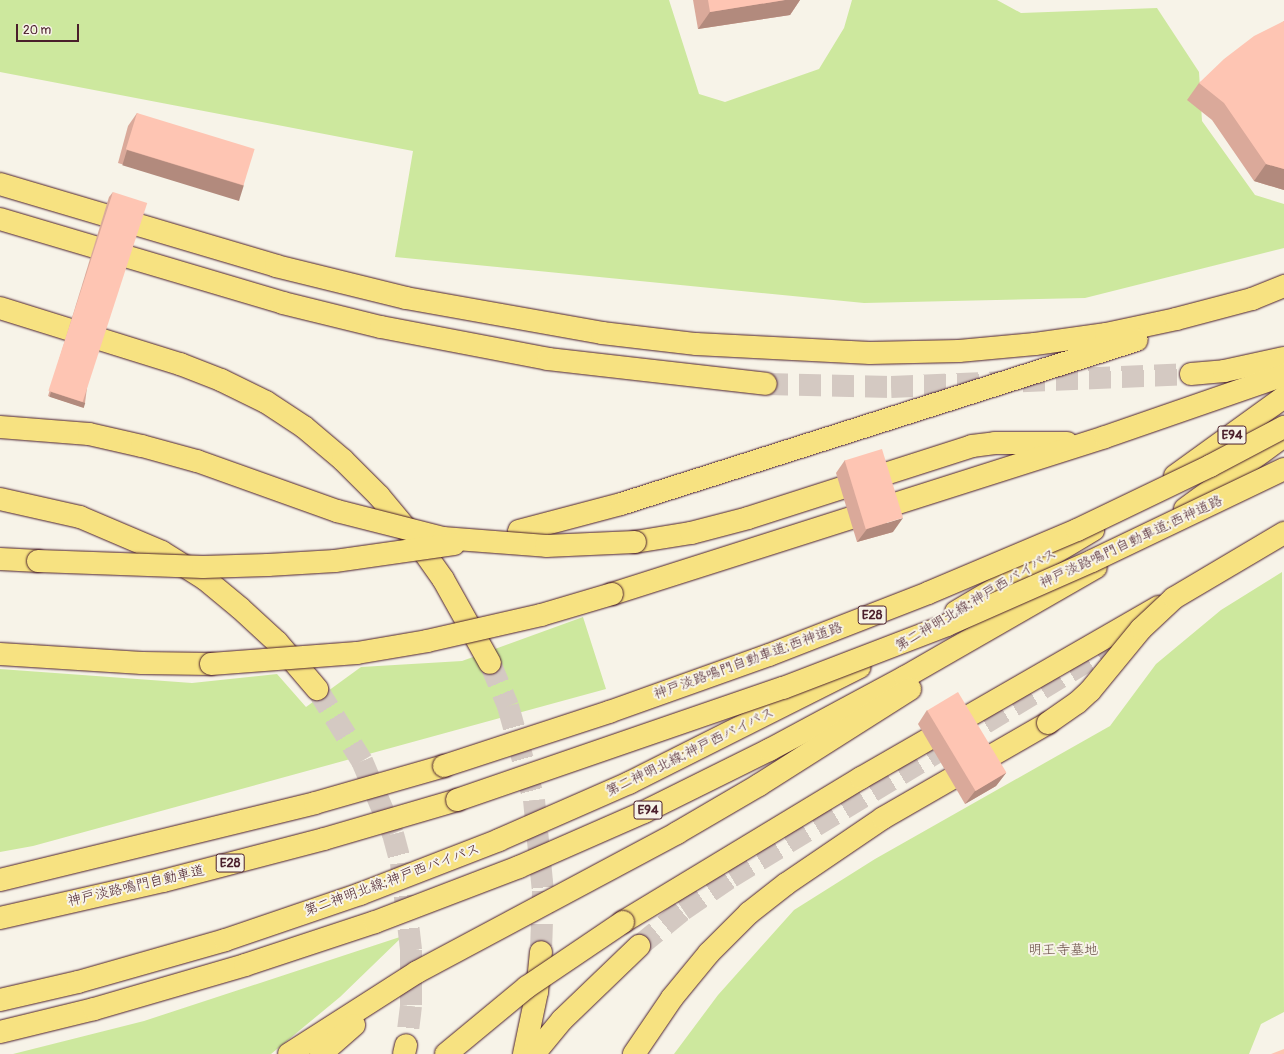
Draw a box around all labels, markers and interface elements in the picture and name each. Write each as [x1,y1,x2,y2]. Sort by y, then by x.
scale bar [18,16,81,42]
text: 20 m [23,23,51,38]
road number: E94 [1217,424,1247,446]
street label: 神戸淡路鳴門自動車道;西神道路 [1037,492,1225,592]
street label: 第二神明北線;神戸西バイパス [892,545,1060,655]
road number: E28 [857,604,887,626]
street label: 神戸淡路鳴門自動車道;西神道路 [651,619,845,703]
street label: 第二神明北線;神戸西バイパス [603,704,777,800]
road number: E94 [633,799,663,821]
street label: 第二神明北線;神戸西バイパス [302,840,482,920]
road number: E28 [215,852,245,874]
street label: 神戸淡路鳴門自動車道 [66,862,206,910]
park label: 明王寺墓地 [1028,942,1098,958]

